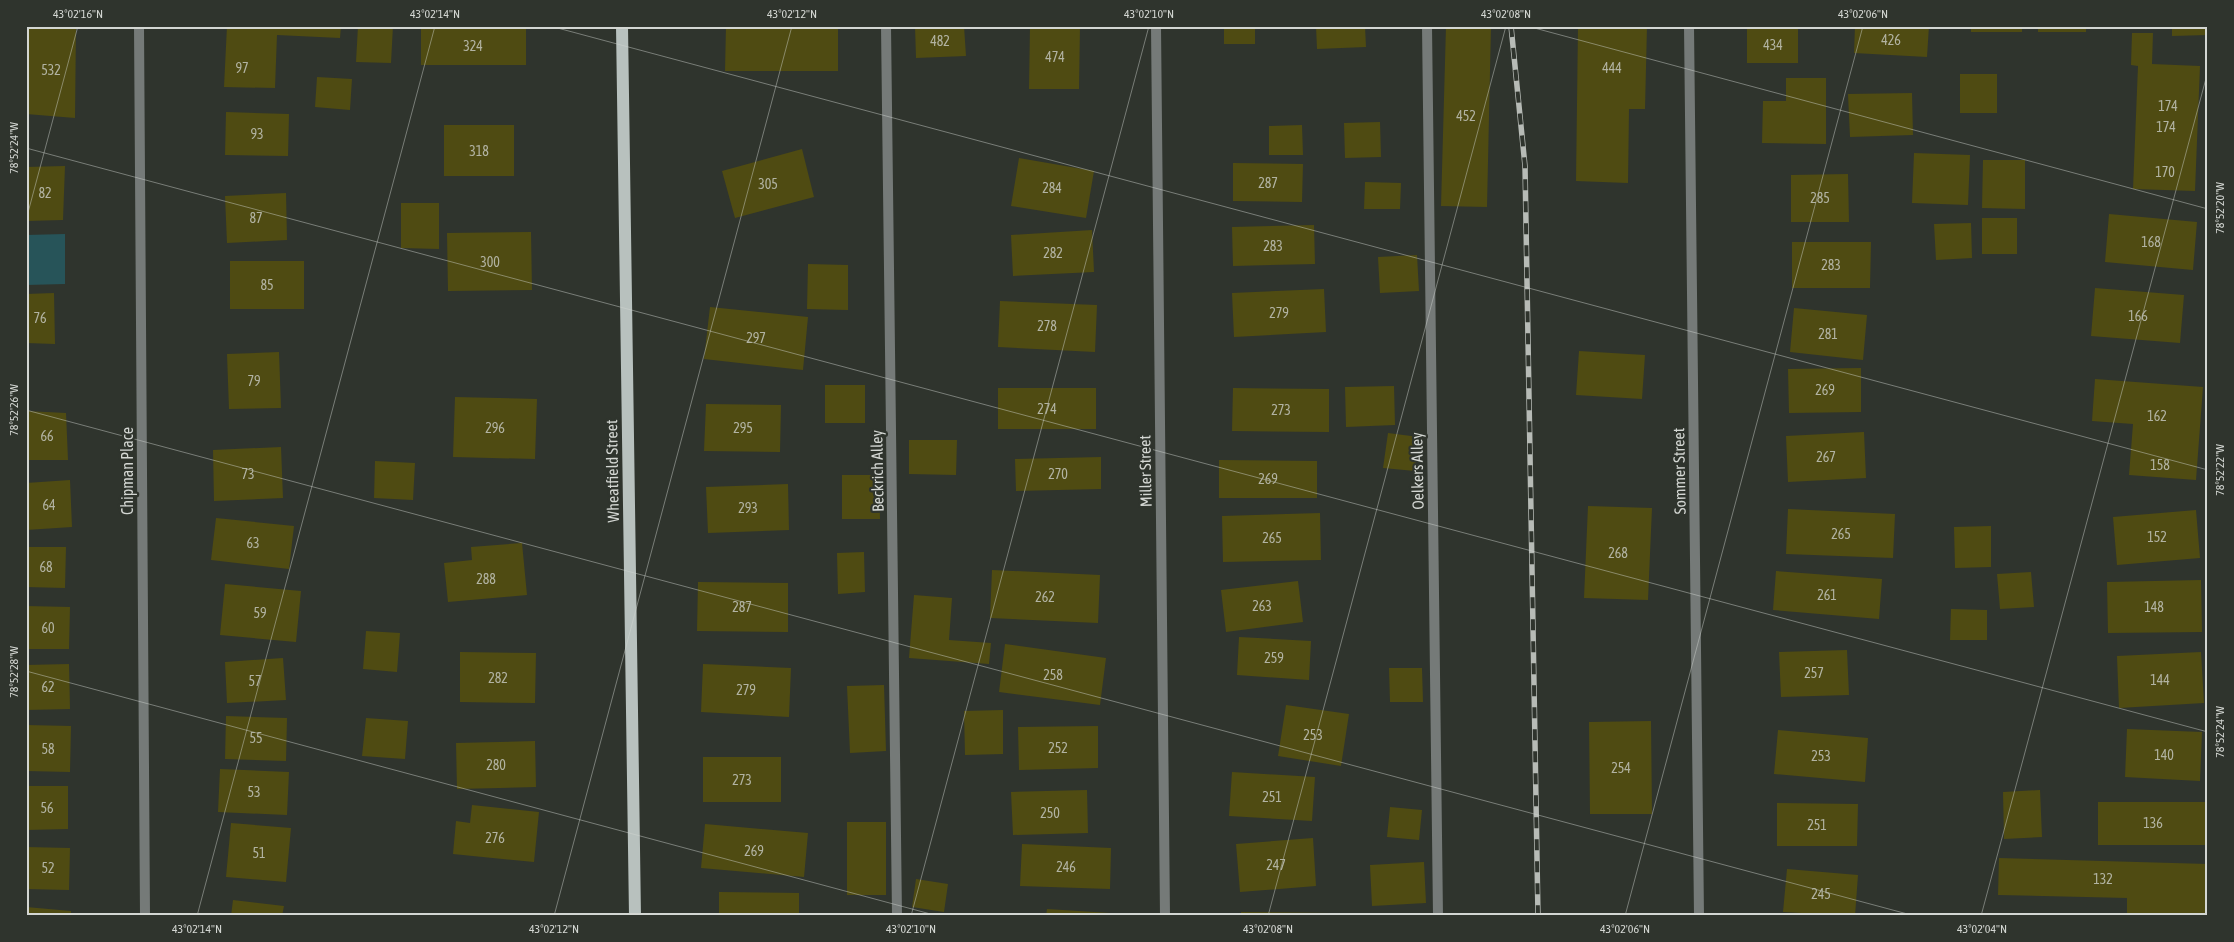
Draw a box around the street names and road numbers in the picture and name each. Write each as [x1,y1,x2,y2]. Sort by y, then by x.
street label: Wheatfield Street [602,419,622,523]
street label: Chipman Place [118,427,137,515]
street label: Sommer Street [1669,427,1689,514]
street label: Beckrich Alley [867,429,888,512]
street label: Oelkers Alley [1407,432,1428,510]
street label: Miller Street [1135,434,1155,507]

